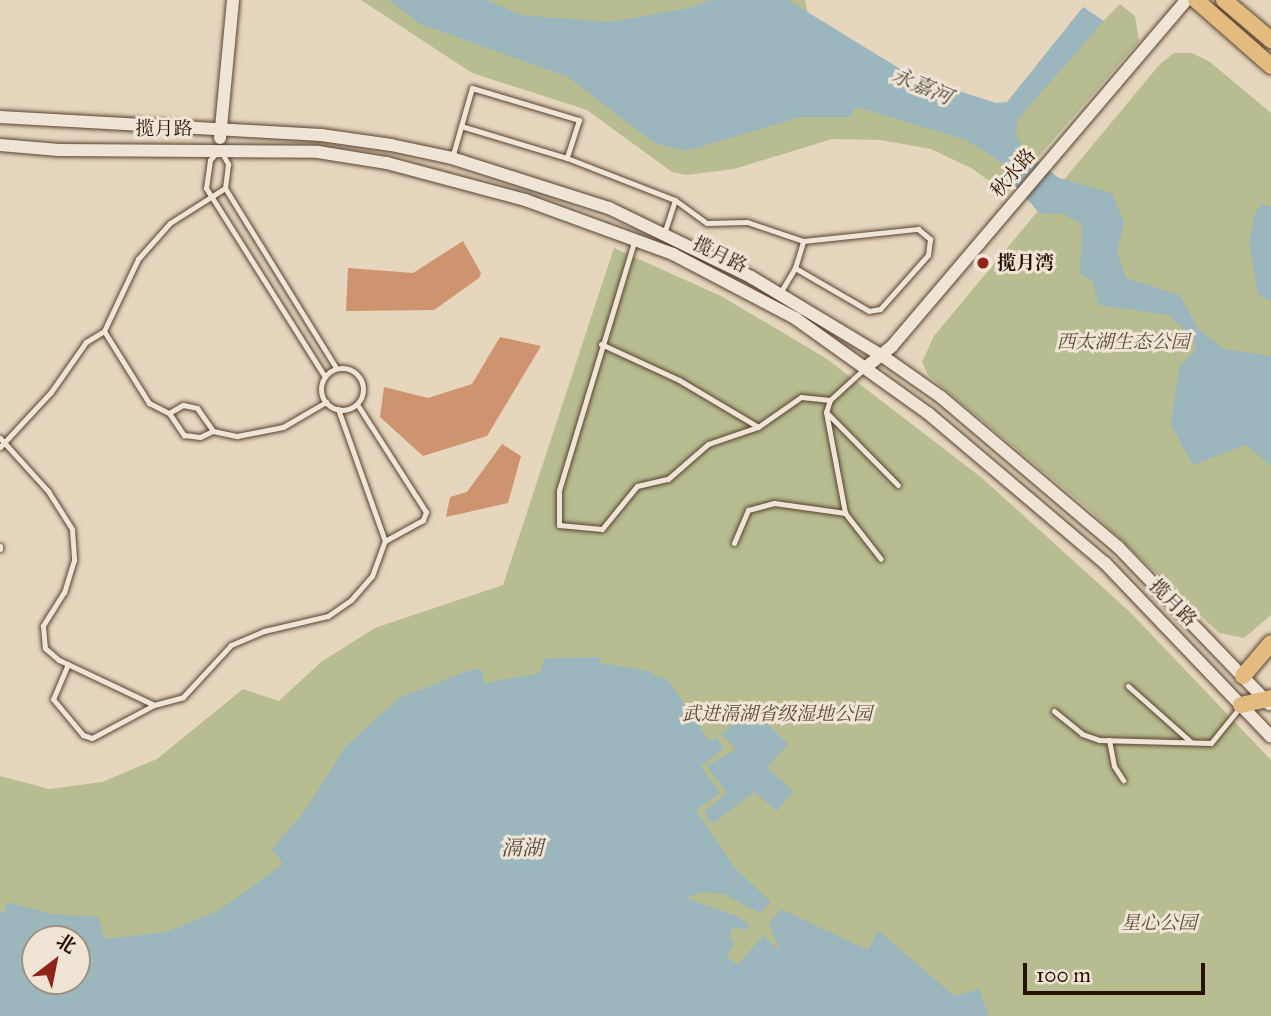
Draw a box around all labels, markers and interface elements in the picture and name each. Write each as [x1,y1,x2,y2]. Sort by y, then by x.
water label: 永嘉河 [888,62,956,110]
street label: 揽月路 [136,118,192,140]
street label: 秋水路 [986,144,1040,202]
street label: 揽月路 [689,232,751,278]
place label: 揽月湾 [997,252,1054,274]
marker: 揽月湾 [975,255,991,271]
park label: 西太湖生态公园 [1057,331,1189,353]
street label: 揽月路 [1145,575,1201,631]
park label: 武进滆湖省级湿地公园 [682,703,872,725]
water label: 滆湖 [501,835,543,861]
park label: 星心公园 [1121,912,1197,934]
north arrow [21,925,91,995]
text: 北 [52,929,80,958]
scale bar [1026,950,1208,994]
text: 100 m [1036,962,1091,988]

